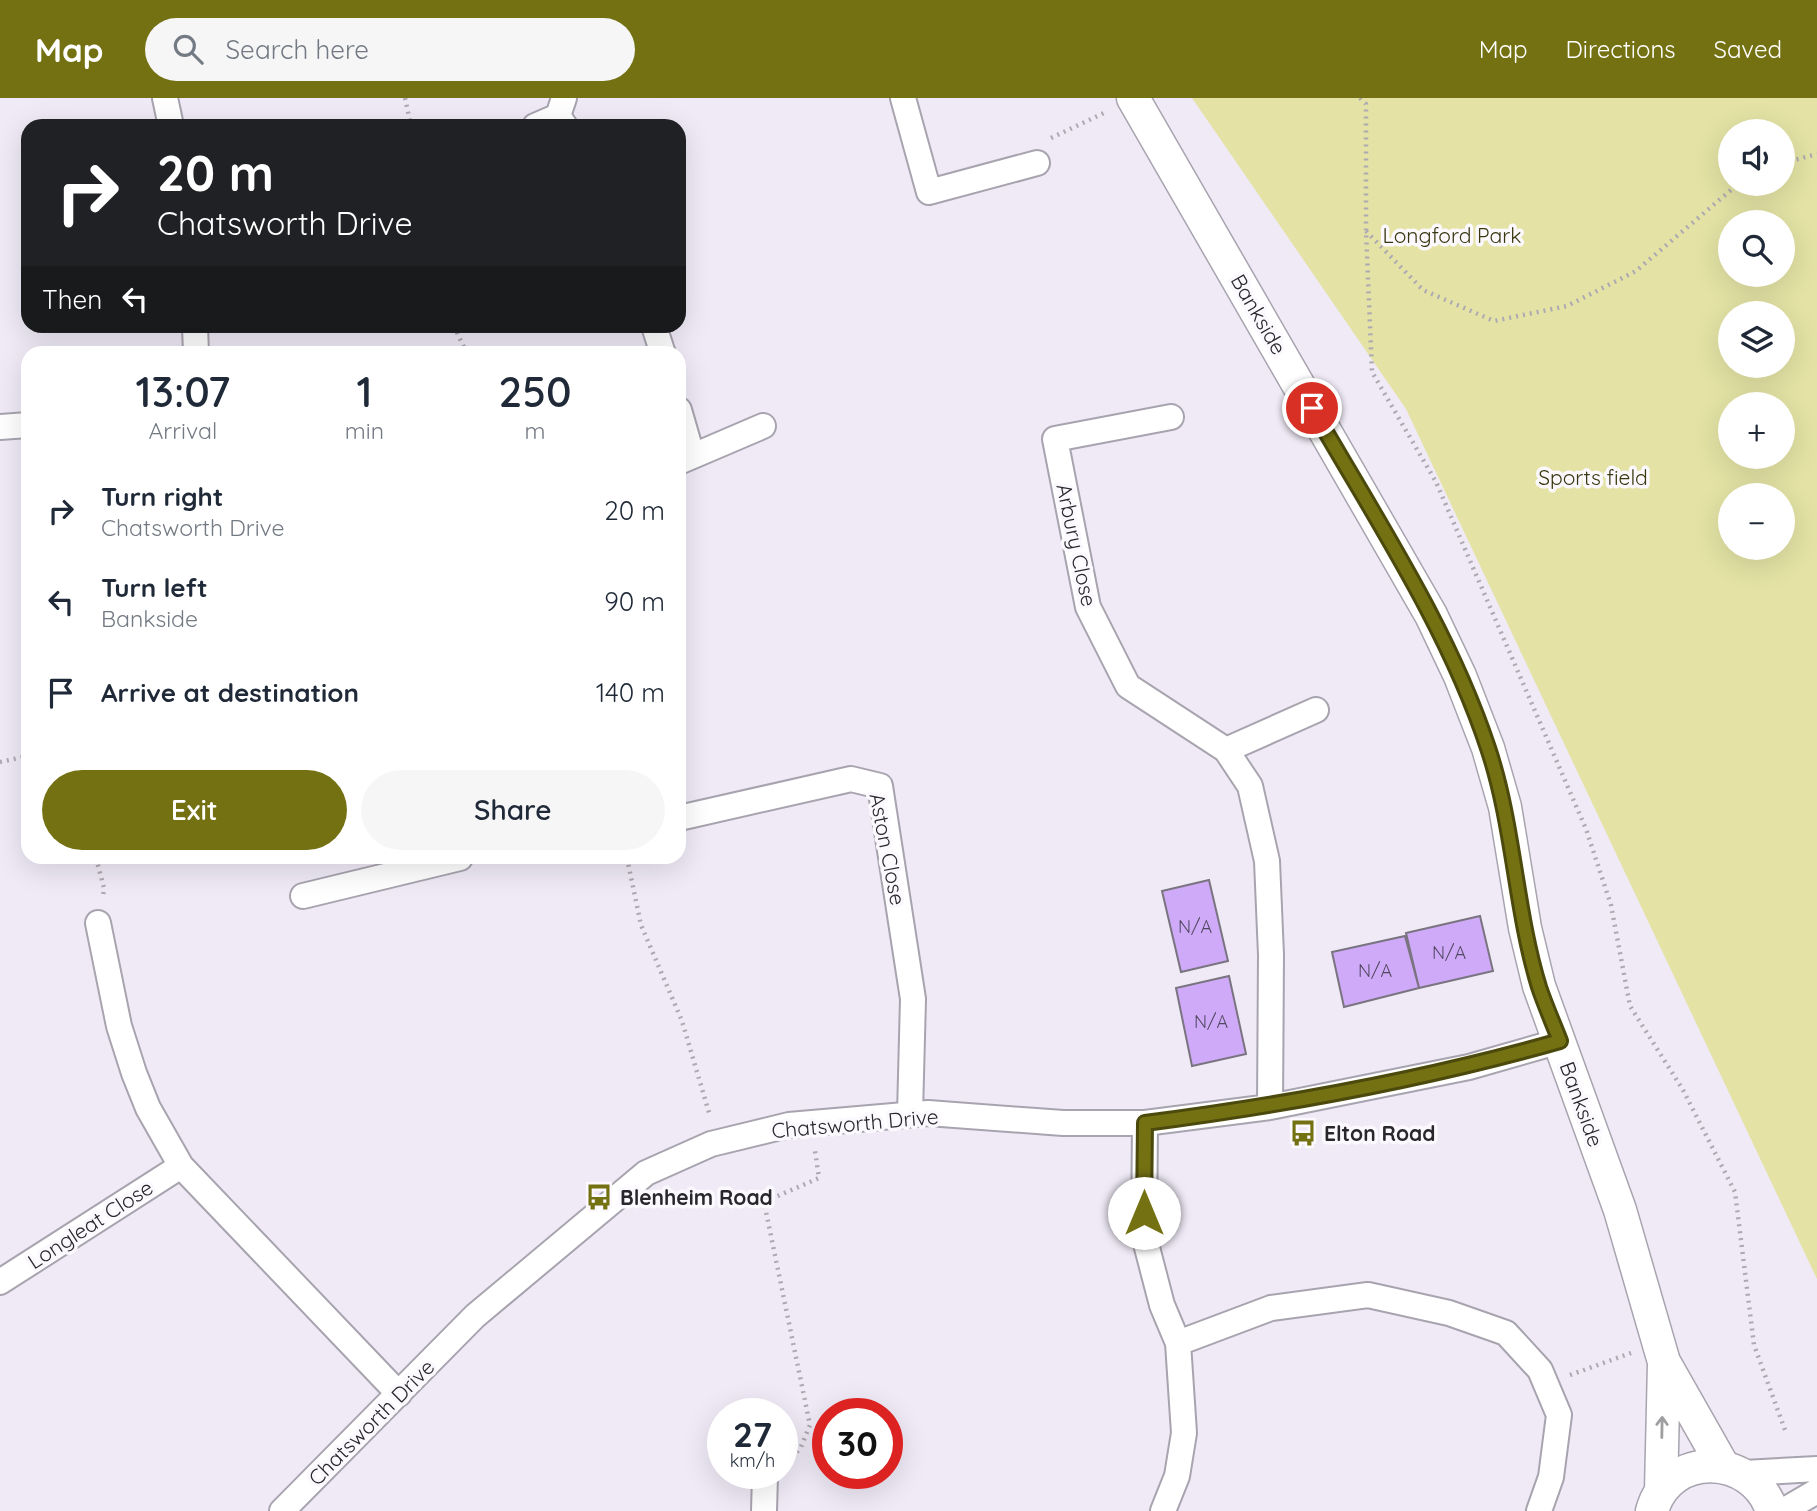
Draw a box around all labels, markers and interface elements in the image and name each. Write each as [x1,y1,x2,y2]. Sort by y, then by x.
search box [145,18,635,81]
text: Map [35,29,103,70]
icon: search [169,30,207,68]
text: Search here [225,33,369,66]
text: Map [1479,34,1528,64]
text: Directions [1566,34,1676,64]
text: Saved [1714,34,1782,64]
map controls [1718,119,1795,560]
button: sound [1718,119,1795,196]
text: 20 m [157,142,274,203]
icon: right [42,147,133,238]
text: Chatsworth Drive [157,203,412,243]
button: search [1718,210,1795,287]
park label: Longford Park [1382,222,1522,248]
street label: Bankside [1226,269,1292,359]
icon: left [116,280,154,318]
text: Then [42,283,102,316]
button: layers [1718,301,1795,378]
text: 13:07 [135,365,230,418]
text: 1 [356,365,373,418]
text: 250 [499,365,572,418]
pin [1282,378,1342,438]
icon: arrive [1293,389,1331,427]
button: + [1718,392,1795,469]
text: Arrival [148,416,217,445]
text: min [345,416,384,445]
text: m [525,416,546,445]
park label: Sports field [1538,464,1648,490]
text: Turn right [101,480,223,513]
street label: Arbury Close [1051,481,1103,609]
button: − [1718,483,1795,560]
icon: right [42,492,80,530]
text: 20 m [604,494,665,527]
text: Chatsworth Drive [101,513,285,542]
text: Turn left [101,571,208,604]
icon: left [42,583,80,621]
text: 90 m [604,585,665,618]
text: Bankside [101,604,198,633]
icon: arrive [42,674,80,712]
text: Arrive at destination [101,676,359,709]
text: 140 m [596,676,665,709]
button: Exit [42,770,347,850]
button: Share [361,770,665,850]
street label: Aston Close [864,791,912,907]
house number: N/A [1178,915,1212,938]
house number: N/A [1432,941,1466,964]
house number: N/A [1358,959,1392,982]
house number: N/A [1194,1010,1228,1033]
street label: Bankside [1555,1058,1609,1150]
street label: Chatsworth Drive [770,1103,940,1143]
bus stop icon: Elton Road [1288,1118,1318,1148]
place label: Elton Road [1324,1120,1435,1146]
street label: Longleat Close [23,1174,157,1274]
position arrow [1107,1176,1181,1250]
bus stop icon: Blenheim Road [584,1182,614,1212]
place label: Blenheim Road [620,1184,773,1210]
street label: Chatsworth Drive [303,1354,439,1490]
speed limit sign: 30 [812,1398,903,1489]
text: 27 [733,1412,772,1456]
one-way arrow [1655,1416,1669,1439]
text: km/h [730,1449,775,1472]

